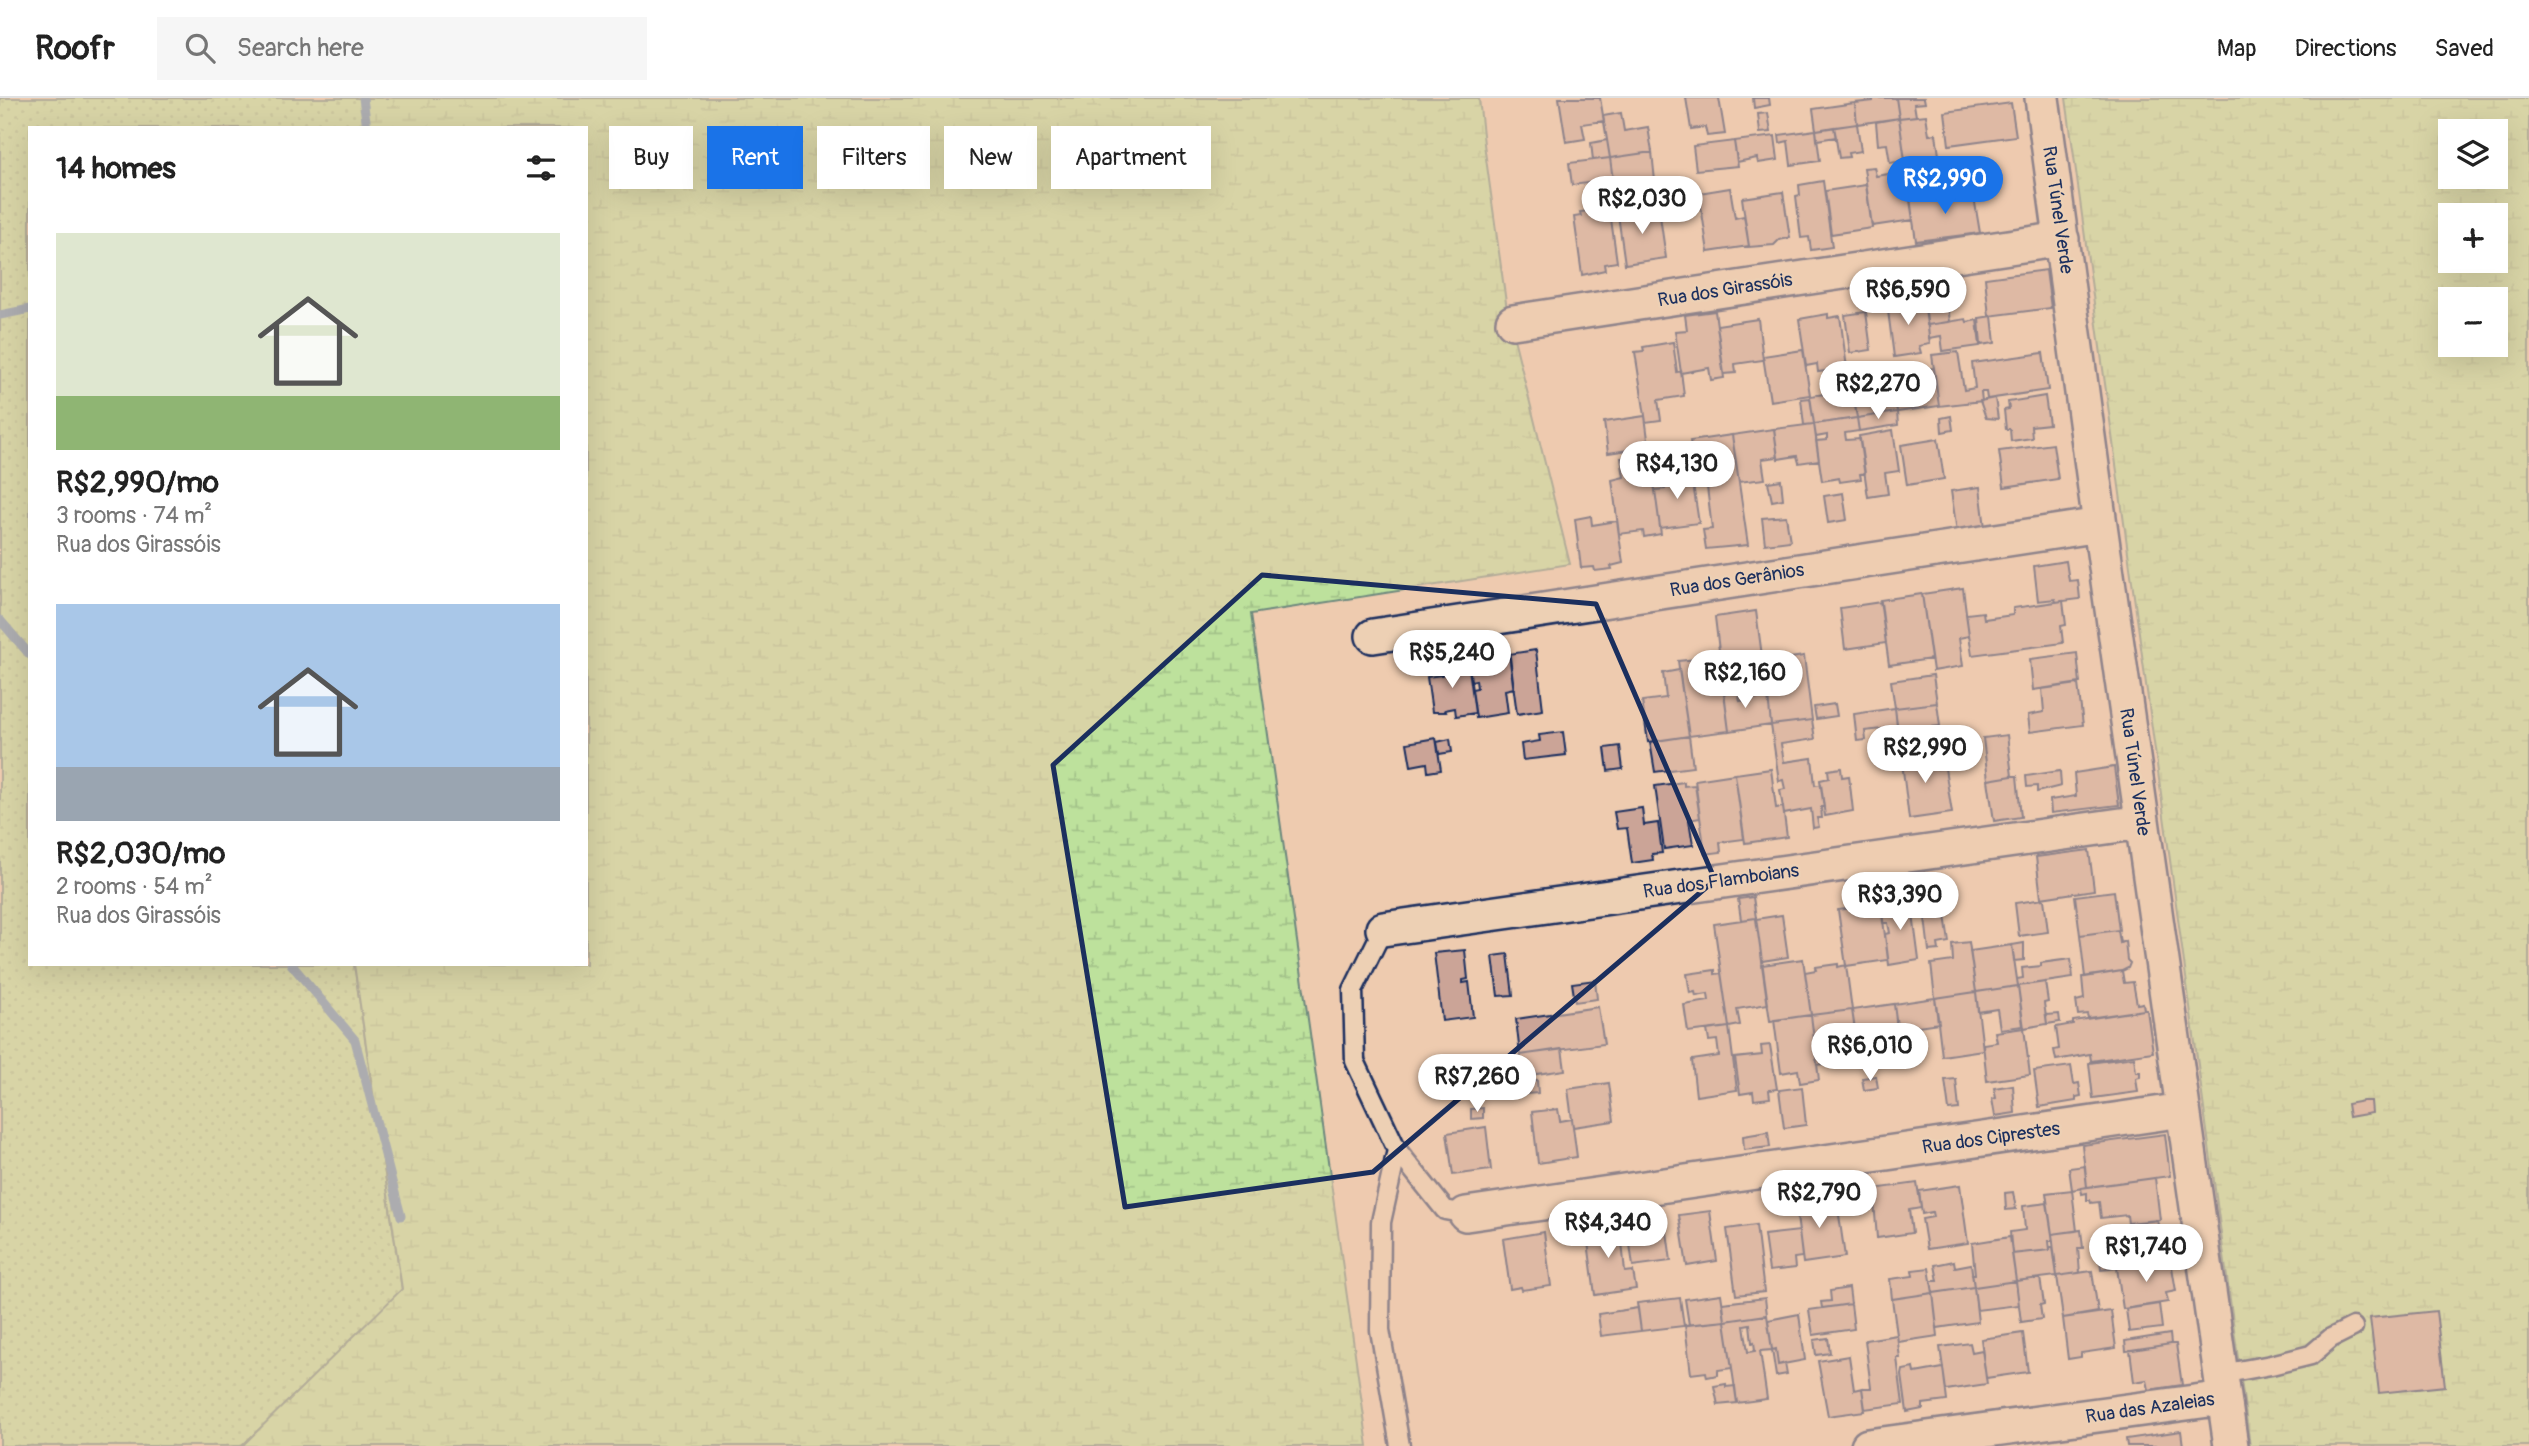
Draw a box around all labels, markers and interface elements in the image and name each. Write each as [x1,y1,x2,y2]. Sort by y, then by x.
search box [157,17,647,80]
text: Roofr [35,28,115,69]
icon: search [181,29,219,67]
text: Search here [237,32,364,64]
text: Map [2217,34,2257,63]
text: Directions [2295,34,2396,63]
text: Saved [2434,34,2494,63]
map controls [2438,119,2508,357]
button: layers [2438,119,2508,189]
chip: Buy [609,126,693,189]
chip: Rent [707,126,803,189]
chip: Filters [817,126,930,189]
chip: New [944,126,1037,189]
chip: Apartment [1051,126,1211,189]
street label: Rua Túnel Verde [2037,145,2079,276]
icon: filters [522,149,560,187]
text: 14 homes [56,150,176,187]
pin: R$2,990 [1880,156,2010,216]
text: R$2,990 [1903,164,1987,193]
pin: R$2,030 [1577,176,1707,236]
text: R$2,030 [1598,184,1686,213]
button: + [2438,203,2508,273]
street label: Rua dos Girassóis [1656,267,1795,312]
pin: R$6,590 [1843,268,1973,327]
text: R$6,590 [1865,275,1951,304]
icon: home [245,278,371,404]
button: − [2438,287,2508,357]
pin: R$2,270 [1813,362,1943,421]
text: R$2,270 [1835,369,1921,398]
pin: R$4,130 [1612,442,1742,501]
text: R$4,130 [1636,449,1718,478]
text: R$2,990/mo [56,464,219,501]
text: 3 rooms · 74 m² [56,501,212,530]
text: Rua dos Girassóis [56,530,221,559]
street label: Rua dos Gerânios [1668,557,1806,602]
pin: R$5,240 [1387,630,1517,690]
text: R$5,240 [1409,638,1495,667]
icon: home [245,649,371,775]
pin: R$2,160 [1680,650,1810,710]
text: R$2,160 [1704,658,1786,687]
street label: Rua Túnel Verde [2114,707,2156,838]
pin: R$2,990 [1860,726,1990,785]
text: R$2,990 [1883,733,1967,762]
text: R$2,030/mo [56,835,225,872]
street label: Rua dos Flamboians [1642,858,1801,904]
text: 2 rooms · 54 m² [56,872,213,901]
pin: R$3,390 [1835,872,1965,932]
text: R$3,390 [1858,880,1942,909]
text: Rua dos Girassóis [56,901,221,930]
pin: R$6,010 [1805,1024,1935,1083]
text: R$6,010 [1827,1031,1913,1060]
pin: R$7,260 [1412,1054,1542,1114]
text: R$7,260 [1434,1062,1520,1091]
street label: Rua dos Ciprestes [1920,1116,2062,1160]
pin: R$2,790 [1754,1170,1884,1230]
text: R$2,790 [1777,1178,1861,1207]
pin: R$4,340 [1543,1200,1673,1260]
text: R$4,340 [1565,1208,1651,1237]
pin: R$1,740 [2081,1224,2211,1284]
text: R$1,740 [2105,1232,2187,1261]
street label: Rua das Azaleias [2084,1387,2216,1429]

